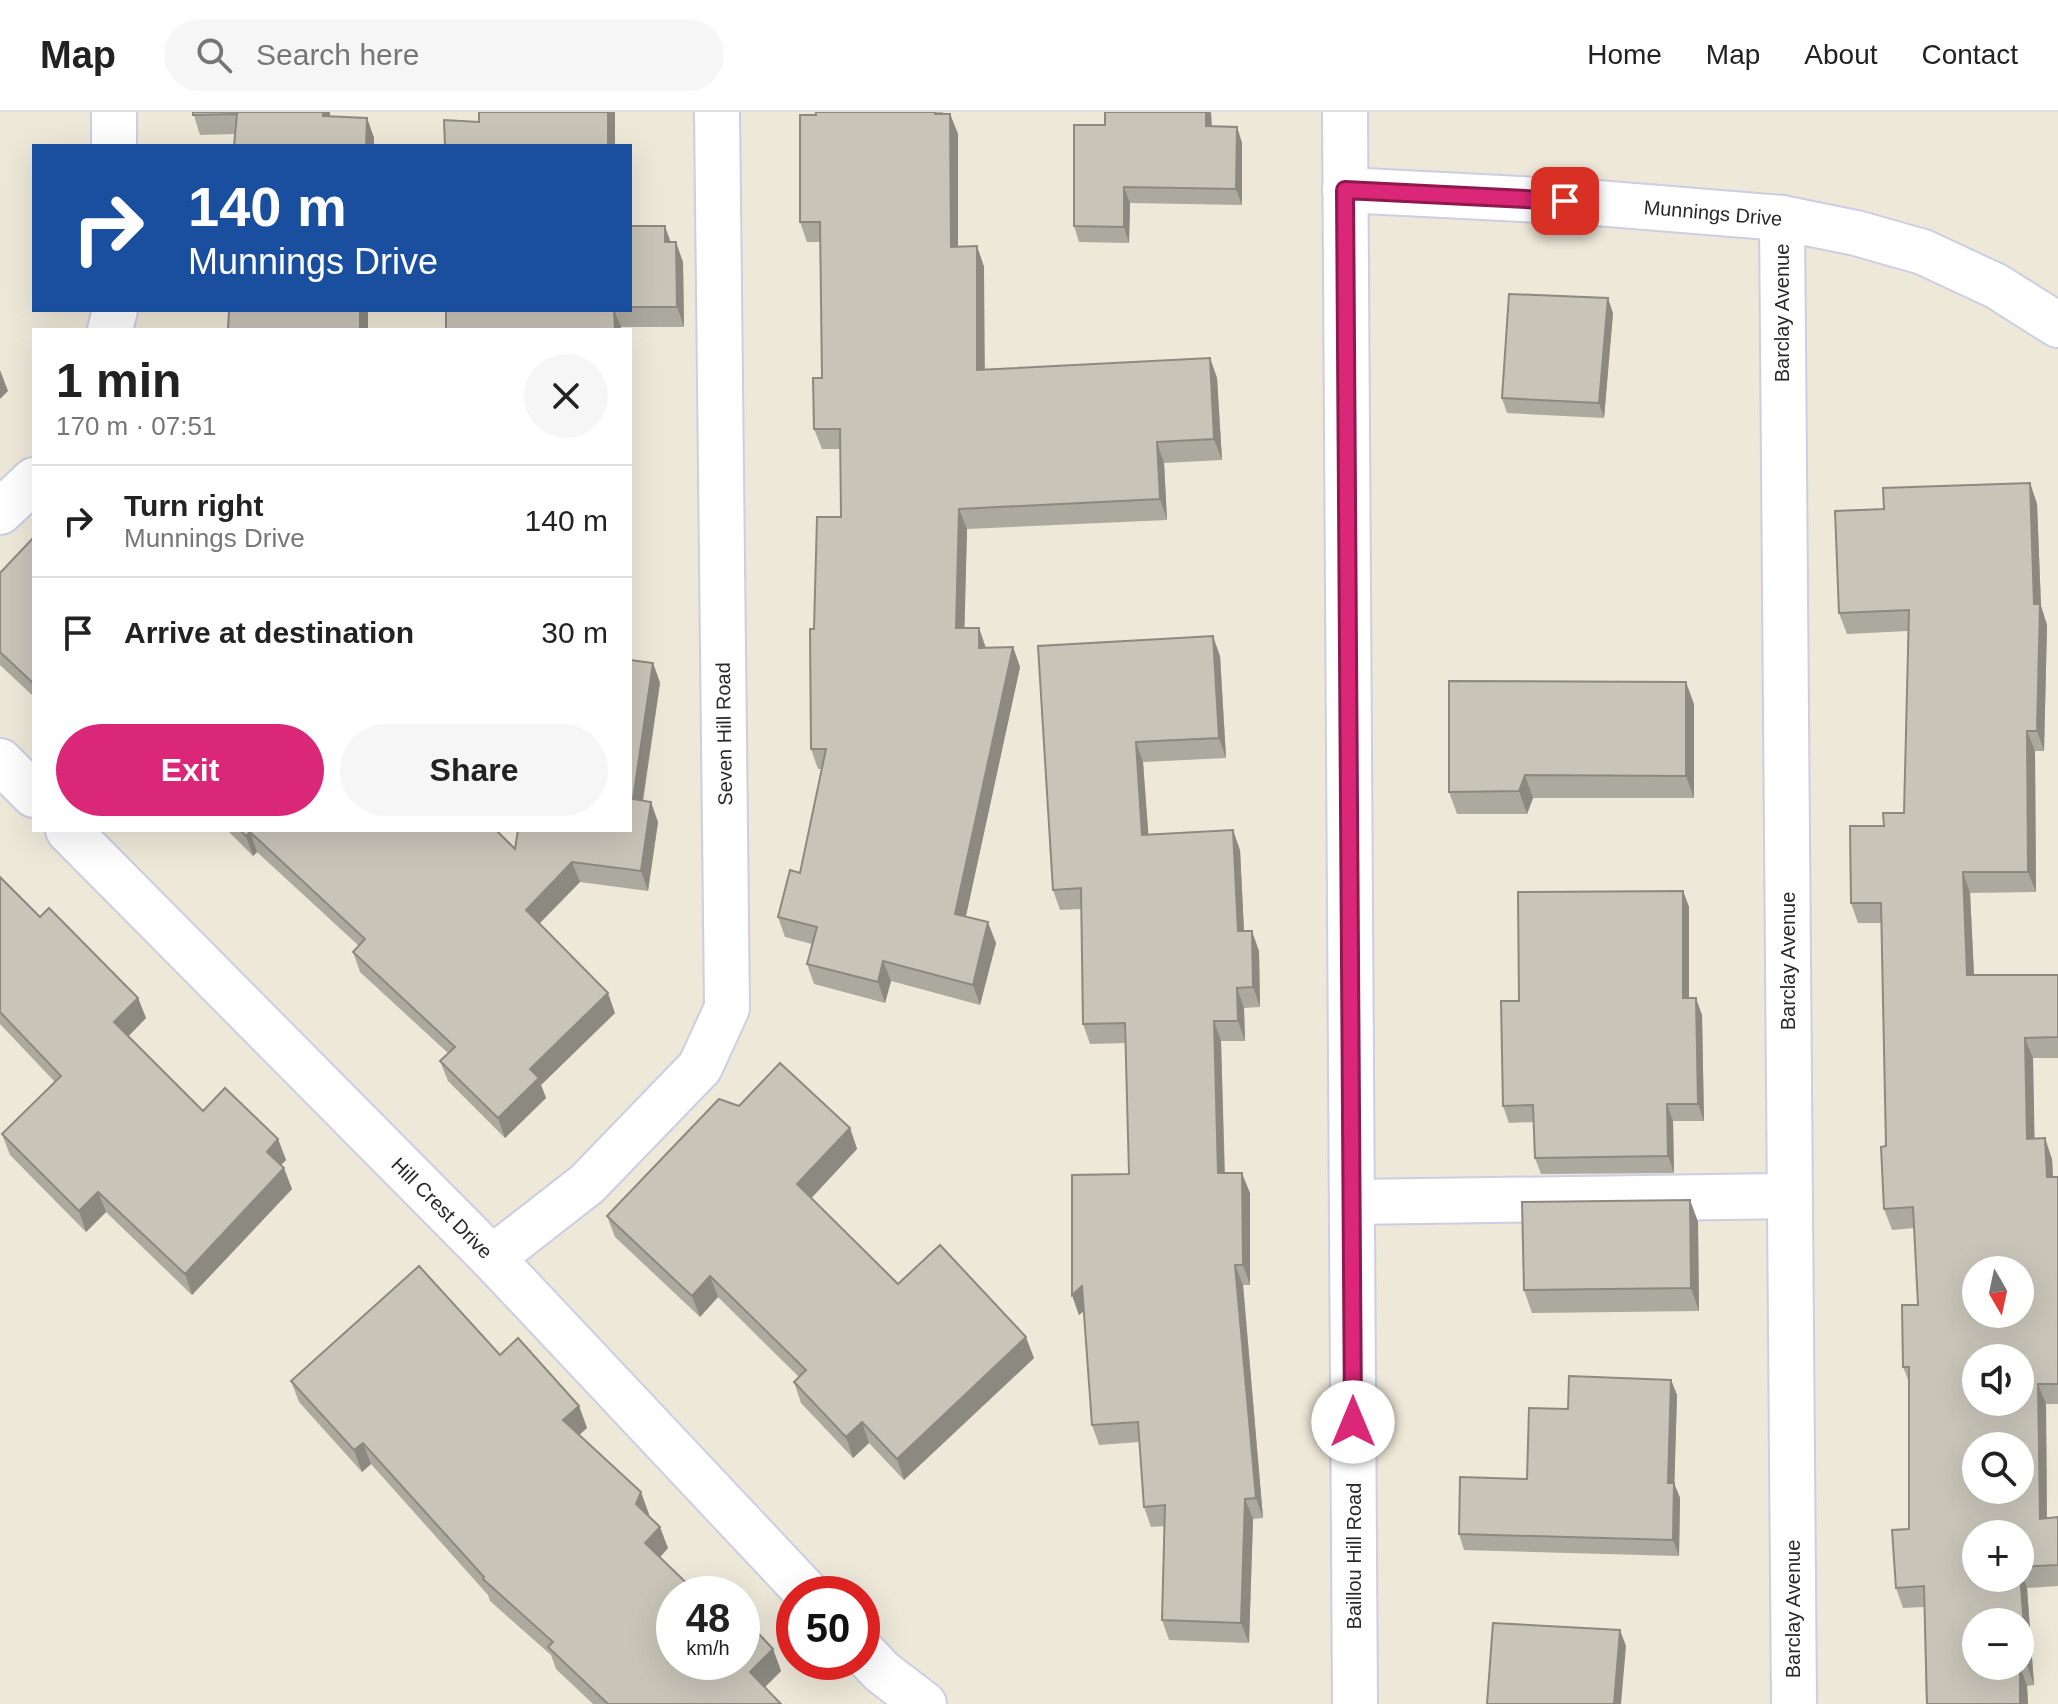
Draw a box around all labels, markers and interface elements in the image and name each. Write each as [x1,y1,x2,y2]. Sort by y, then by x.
search box [164,19,724,91]
icon: search [192,33,236,77]
text: Map [40,34,116,76]
text: Search here [256,38,419,71]
text: Home [1587,39,1662,70]
text: Map [1706,39,1760,70]
text: About [1804,39,1878,70]
text: Contact [1922,39,2018,70]
pin [1531,167,1599,235]
text: 140 m [188,175,347,238]
icon: right [56,176,160,280]
icon: arrive [1543,179,1587,223]
street label: Munnings Drive [1643,196,1783,230]
text: Munnings Drive [188,241,438,282]
street label: Barclay Avenue [1771,244,1793,382]
text: 1 min [56,354,181,407]
button: close [524,354,608,438]
text: 170 m · 07:51 [56,411,216,441]
text: Turn right [124,489,263,522]
icon: right [56,499,100,543]
text: 140 m [525,504,608,537]
text: Munnings Drive [124,523,305,553]
icon: arrive [56,611,100,655]
text: Arrive at destination [124,616,414,649]
text: 30 m [541,616,608,649]
street label: Seven Hill Road [712,662,736,806]
button: Exit [56,724,324,816]
button: Share [340,724,608,816]
street label: Barclay Avenue [1777,892,1799,1030]
street label: Hill Crest Drive [387,1153,497,1263]
north arrow [1962,1256,2034,1328]
map controls [1962,1256,2034,1680]
button: sound [1962,1344,2034,1416]
position arrow [1311,1380,1395,1464]
button: search [1962,1432,2034,1504]
street label: Baillou Hill Road [1343,1483,1365,1629]
button: + [1962,1520,2034,1592]
street label: Barclay Avenue [1782,1540,1804,1678]
speed limit sign: 50 [776,1576,880,1680]
text: 48 [686,1596,730,1640]
button: − [1962,1608,2034,1680]
text: km/h [686,1637,730,1659]

